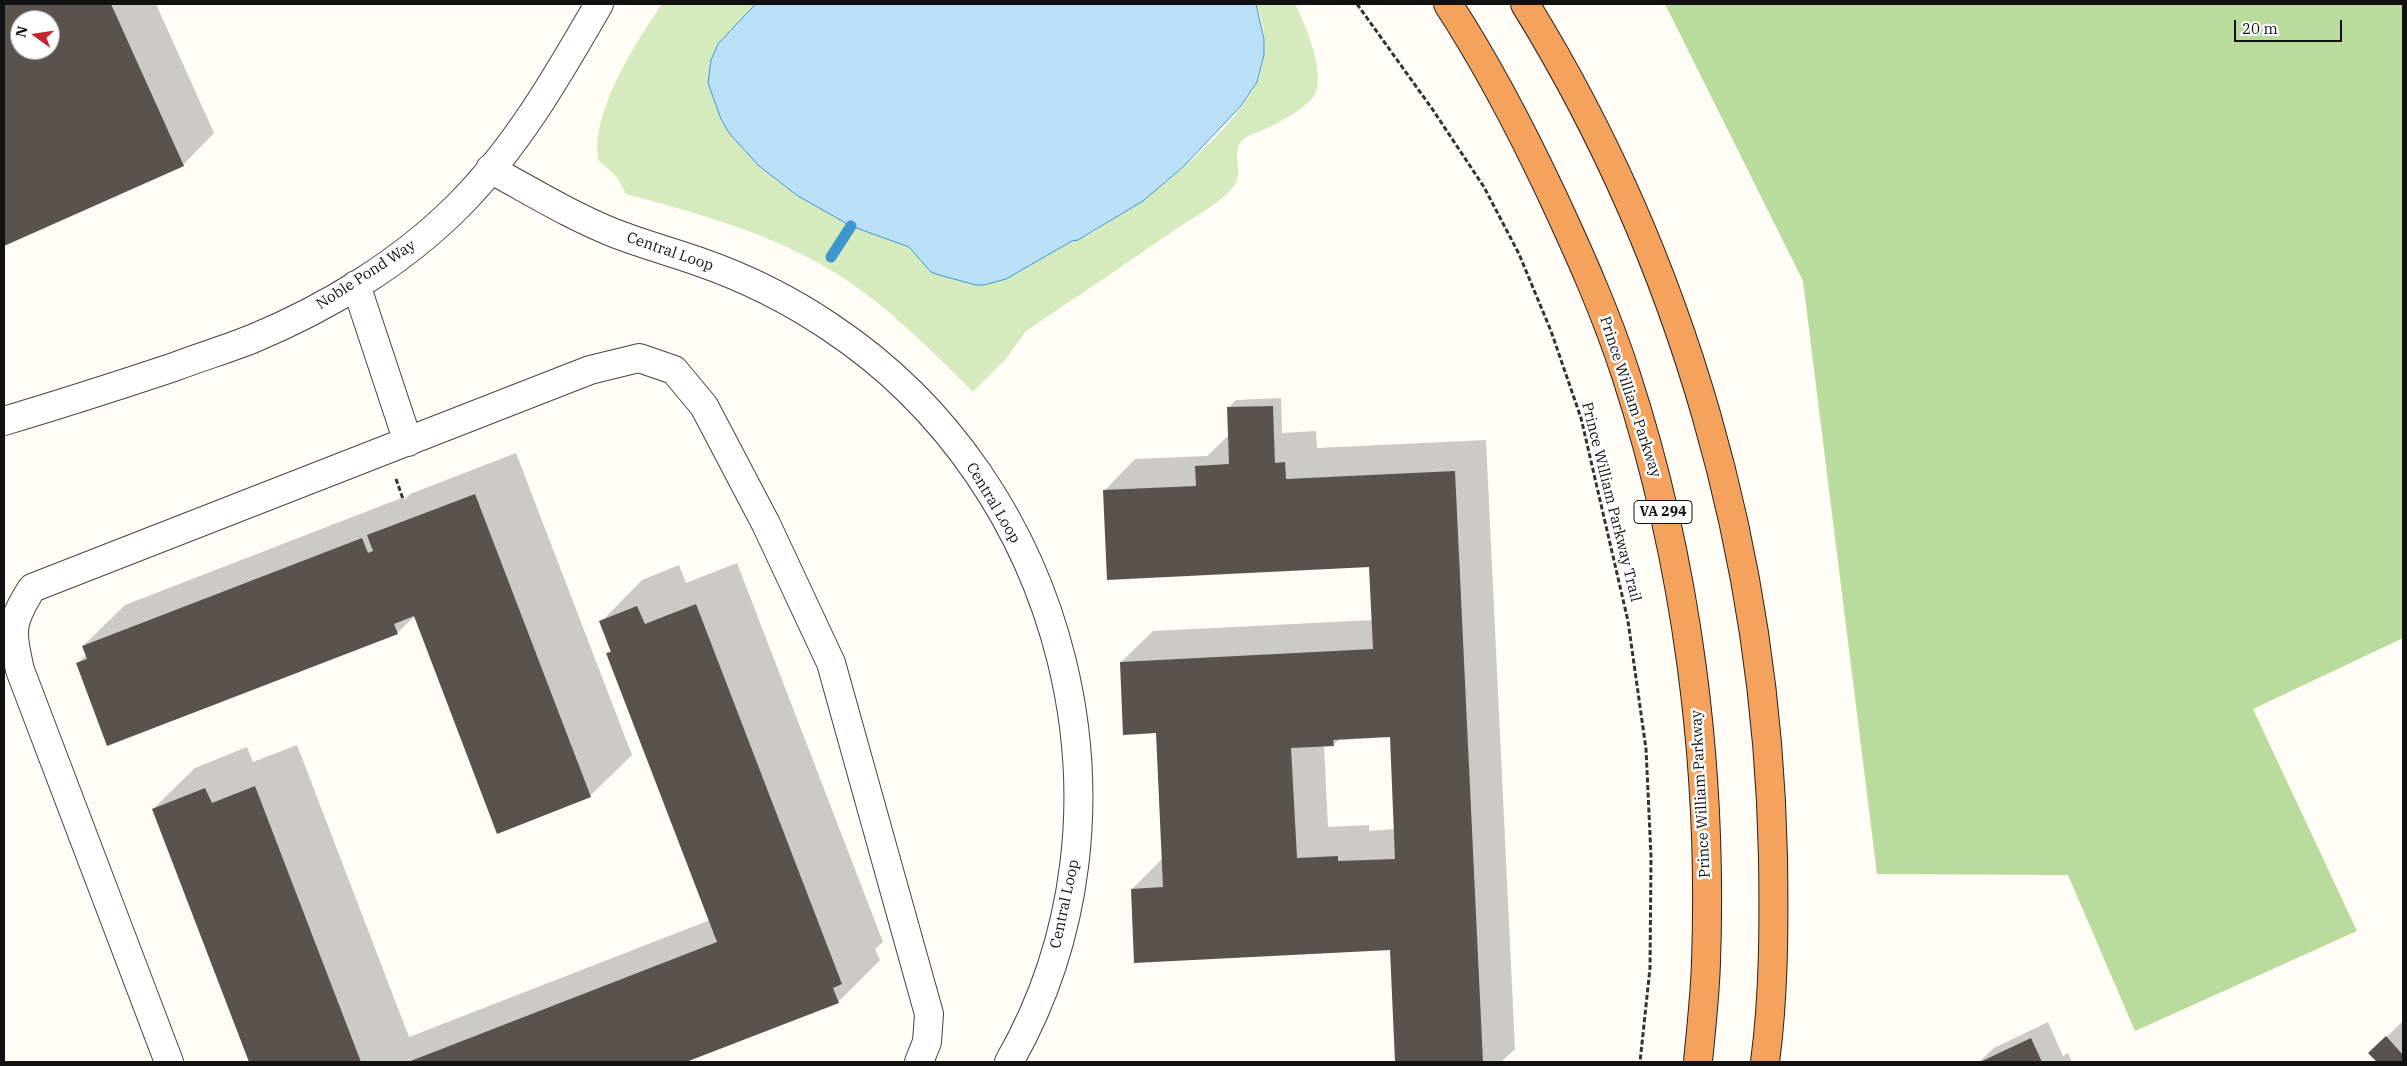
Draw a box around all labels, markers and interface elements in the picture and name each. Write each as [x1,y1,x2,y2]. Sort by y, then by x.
north arrow [10,10,60,60]
scale bar [2237,10,2344,42]
text: 20 m [2242,19,2278,38]
text: N [11,24,31,39]
street label: Central Loop [624,229,716,275]
street label: Noble Pond Way [313,236,419,314]
street label: Prince William Parkway [1595,314,1665,480]
street label: Prince William Parkway Trail [1577,400,1645,604]
street label: Central Loop [962,460,1024,546]
road number: VA 294 [1634,501,1692,524]
street label: Prince William Parkway [1688,709,1714,879]
street label: Central Loop [1047,858,1083,950]

